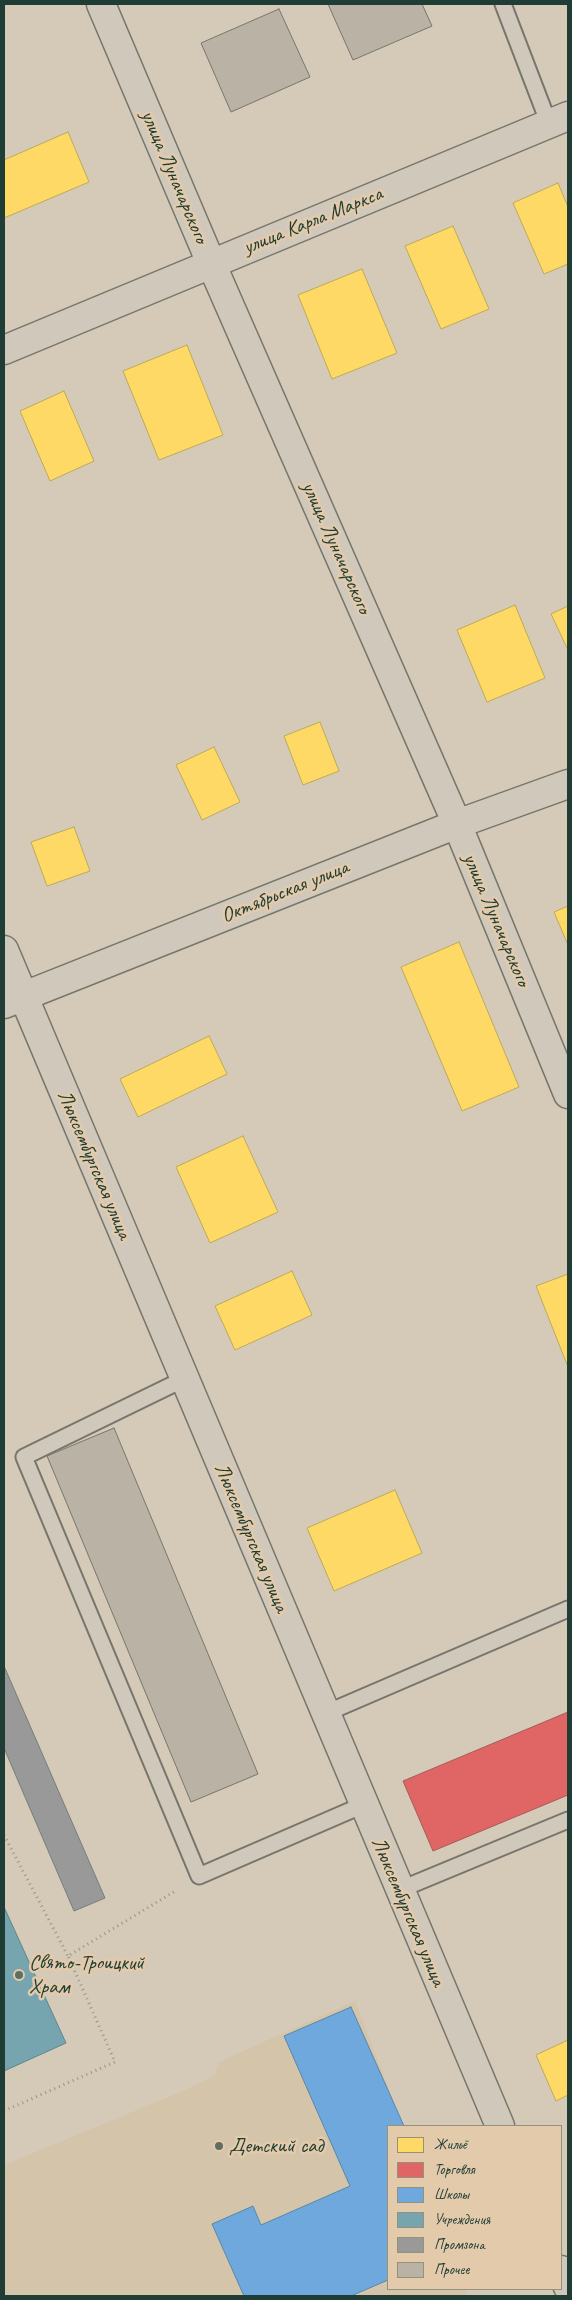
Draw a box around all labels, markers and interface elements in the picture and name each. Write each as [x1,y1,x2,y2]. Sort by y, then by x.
street label: улица Луначарского [135,107,213,247]
street label: улица Карла Маркса [240,182,386,260]
street label: улица Луначарского [296,478,376,618]
street label: улица Луначарского [457,850,535,990]
street label: Октябрьская улица [218,855,352,929]
street label: Люксембургская улица [51,1087,137,1243]
street label: Люксембургская улица [208,1460,294,1616]
street label: Люксембургская улица [365,1834,451,1990]
place label: Свято-Троицкий Храм [29,1950,144,2000]
marker: Свято-Троицкий Храм [13,1969,25,1981]
legend [387,2125,562,2290]
place label: Детский сад [229,2133,323,2159]
text: Жильё [434,2135,467,2154]
marker: Детский сад [213,2140,225,2152]
text: Торговля [434,2160,475,2179]
text: Школы [434,2185,469,2204]
text: Учреждения [434,2210,490,2229]
text: Промзона [434,2235,485,2254]
text: Прочее [434,2260,469,2279]

